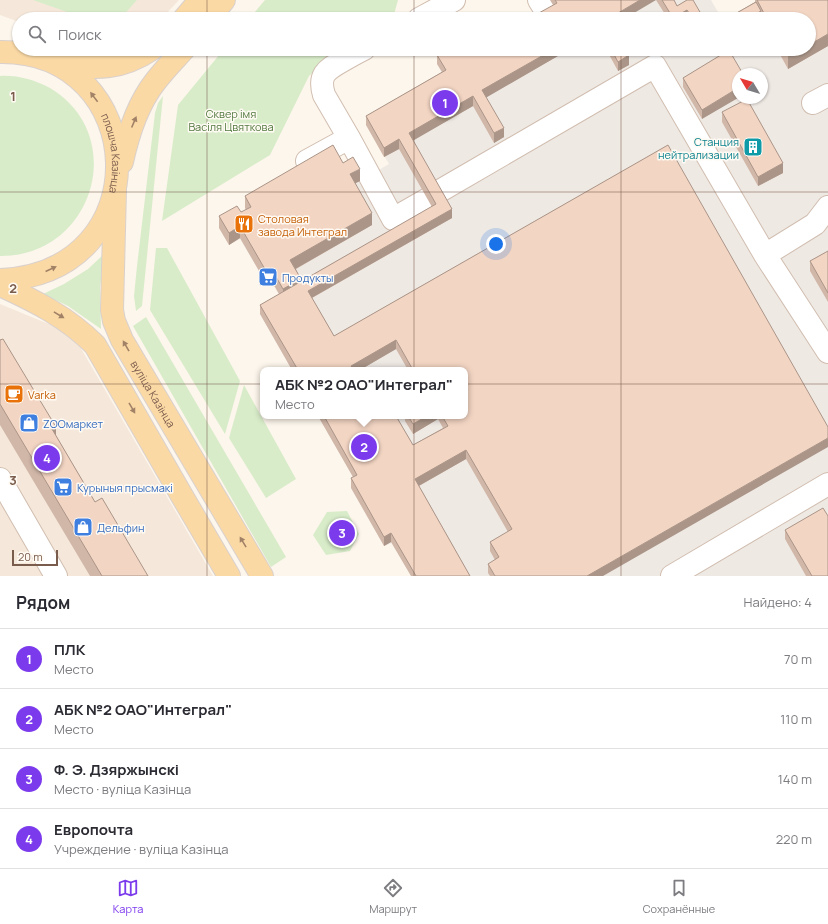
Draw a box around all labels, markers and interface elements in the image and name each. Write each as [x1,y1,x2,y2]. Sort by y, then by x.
search box [12,12,816,56]
icon: search [26,23,48,45]
text: Поиск [58,24,102,45]
north arrow [732,68,768,104]
text: 1 [10,87,16,105]
pin: 1 [432,88,458,118]
one-way arrow [90,91,98,102]
park label: Сквер імя Васіля Цвяткова [188,106,274,134]
street label: плошча Казінца [98,110,125,195]
one-way arrow [131,115,137,127]
place label: Станция нейтрализации [658,134,739,162]
building icon: Станция нейтрализации [742,136,764,158]
place label: Столовая завода Интеграл [258,211,347,239]
restaurant icon: Столовая завода Интеграл [233,213,255,235]
your location [486,234,506,254]
one-way arrow [46,266,57,272]
supermarket icon: Продукты [257,266,279,288]
place label: Продукты [282,270,333,285]
text: 2 [9,279,17,297]
one-way arrow [53,312,65,319]
one-way arrow [123,340,130,352]
street label: вуліца Казінца [128,357,179,430]
popup [260,367,468,419]
text: АБК №2 ОАО"Интеграл" [275,374,453,395]
cafe icon: Varka [3,383,25,405]
place label: Varka [28,387,56,402]
text: Место [275,395,315,413]
one-way arrow [128,402,135,414]
shop icon: ZOOмаркет [18,412,40,434]
place label: ZOOмаркет [43,416,103,431]
pin: 2 [351,432,377,462]
pin: 4 [34,443,60,473]
text: 3 [9,471,17,489]
supermarket icon: Курыныя прысмакі [52,476,74,498]
place label: Курыныя прысмакі [77,480,173,495]
shop icon: Дельфин [72,516,94,538]
pin: 3 [329,518,355,548]
place label: Дельфин [97,520,144,535]
one-way arrow [239,536,246,548]
scale bar [12,548,58,567]
text: 20 m [18,549,43,564]
text: Рядом [16,591,70,614]
text: Найдено: 4 [744,593,812,611]
text: ПЛК [54,639,85,660]
text: 1 [26,650,32,668]
text: 70 m [784,650,812,668]
text: Место [54,660,94,678]
text: АБК №2 ОАО"Интеграл" [54,699,232,720]
text: 2 [25,710,33,728]
text: 110 m [780,710,812,728]
text: Место [54,720,94,738]
text: Ф. Э. Дзяржынскі [54,759,179,780]
text: 3 [25,770,33,788]
text: 140 m [778,770,812,788]
text: Место · вуліца Казінца [54,780,191,798]
text: Европочта [54,819,133,840]
text: 4 [25,830,33,848]
text: 220 m [776,830,812,848]
text: Учреждение · вуліца Казінца [54,840,228,858]
tab: Карта [113,877,143,916]
tab: Маршрут [369,877,417,916]
tab: Сохранённые [643,877,715,916]

